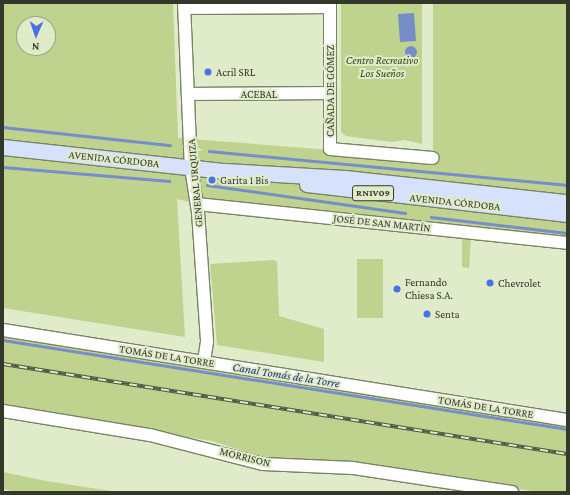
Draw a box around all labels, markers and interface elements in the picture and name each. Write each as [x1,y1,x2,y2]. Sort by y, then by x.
north arrow [16,16,56,56]
text: N [32,41,40,53]
street label: CAÑADA DE GÓMEZ [323,45,337,137]
park label: Centro Recreativo Los Sueños [346,54,418,80]
place label: Acril SRL [216,65,255,79]
marker: Acril SRL [203,67,213,77]
street label: ACEBAL [241,87,277,101]
street label: GENERAL URQUIZA [185,138,205,228]
street label: AVENIDA CÓRDOBA [68,148,160,170]
place label: Garita 1 Bis [220,173,269,187]
marker: Garita 1 Bis [207,175,217,185]
road number: RN1V09 [352,185,394,201]
street label: AVENIDA CÓRDOBA [409,191,501,213]
street label: JOSÉ DE SAN MARTÍN [333,211,431,235]
place label: Fernando Chiesa S.A. [405,276,453,302]
place label: Chevrolet [498,276,541,290]
marker: Chevrolet [485,278,495,288]
marker: Fernando Chiesa S.A. [392,284,402,294]
place label: Senta [435,307,460,321]
marker: Senta [422,309,432,319]
street label: TOMÁS DE LA TORRE [118,342,216,370]
water label: Canal Tomás de la Torre [231,360,341,392]
street label: TOMÁS DE LA TORRE [437,393,535,421]
street label: MORRISON [218,444,272,470]

